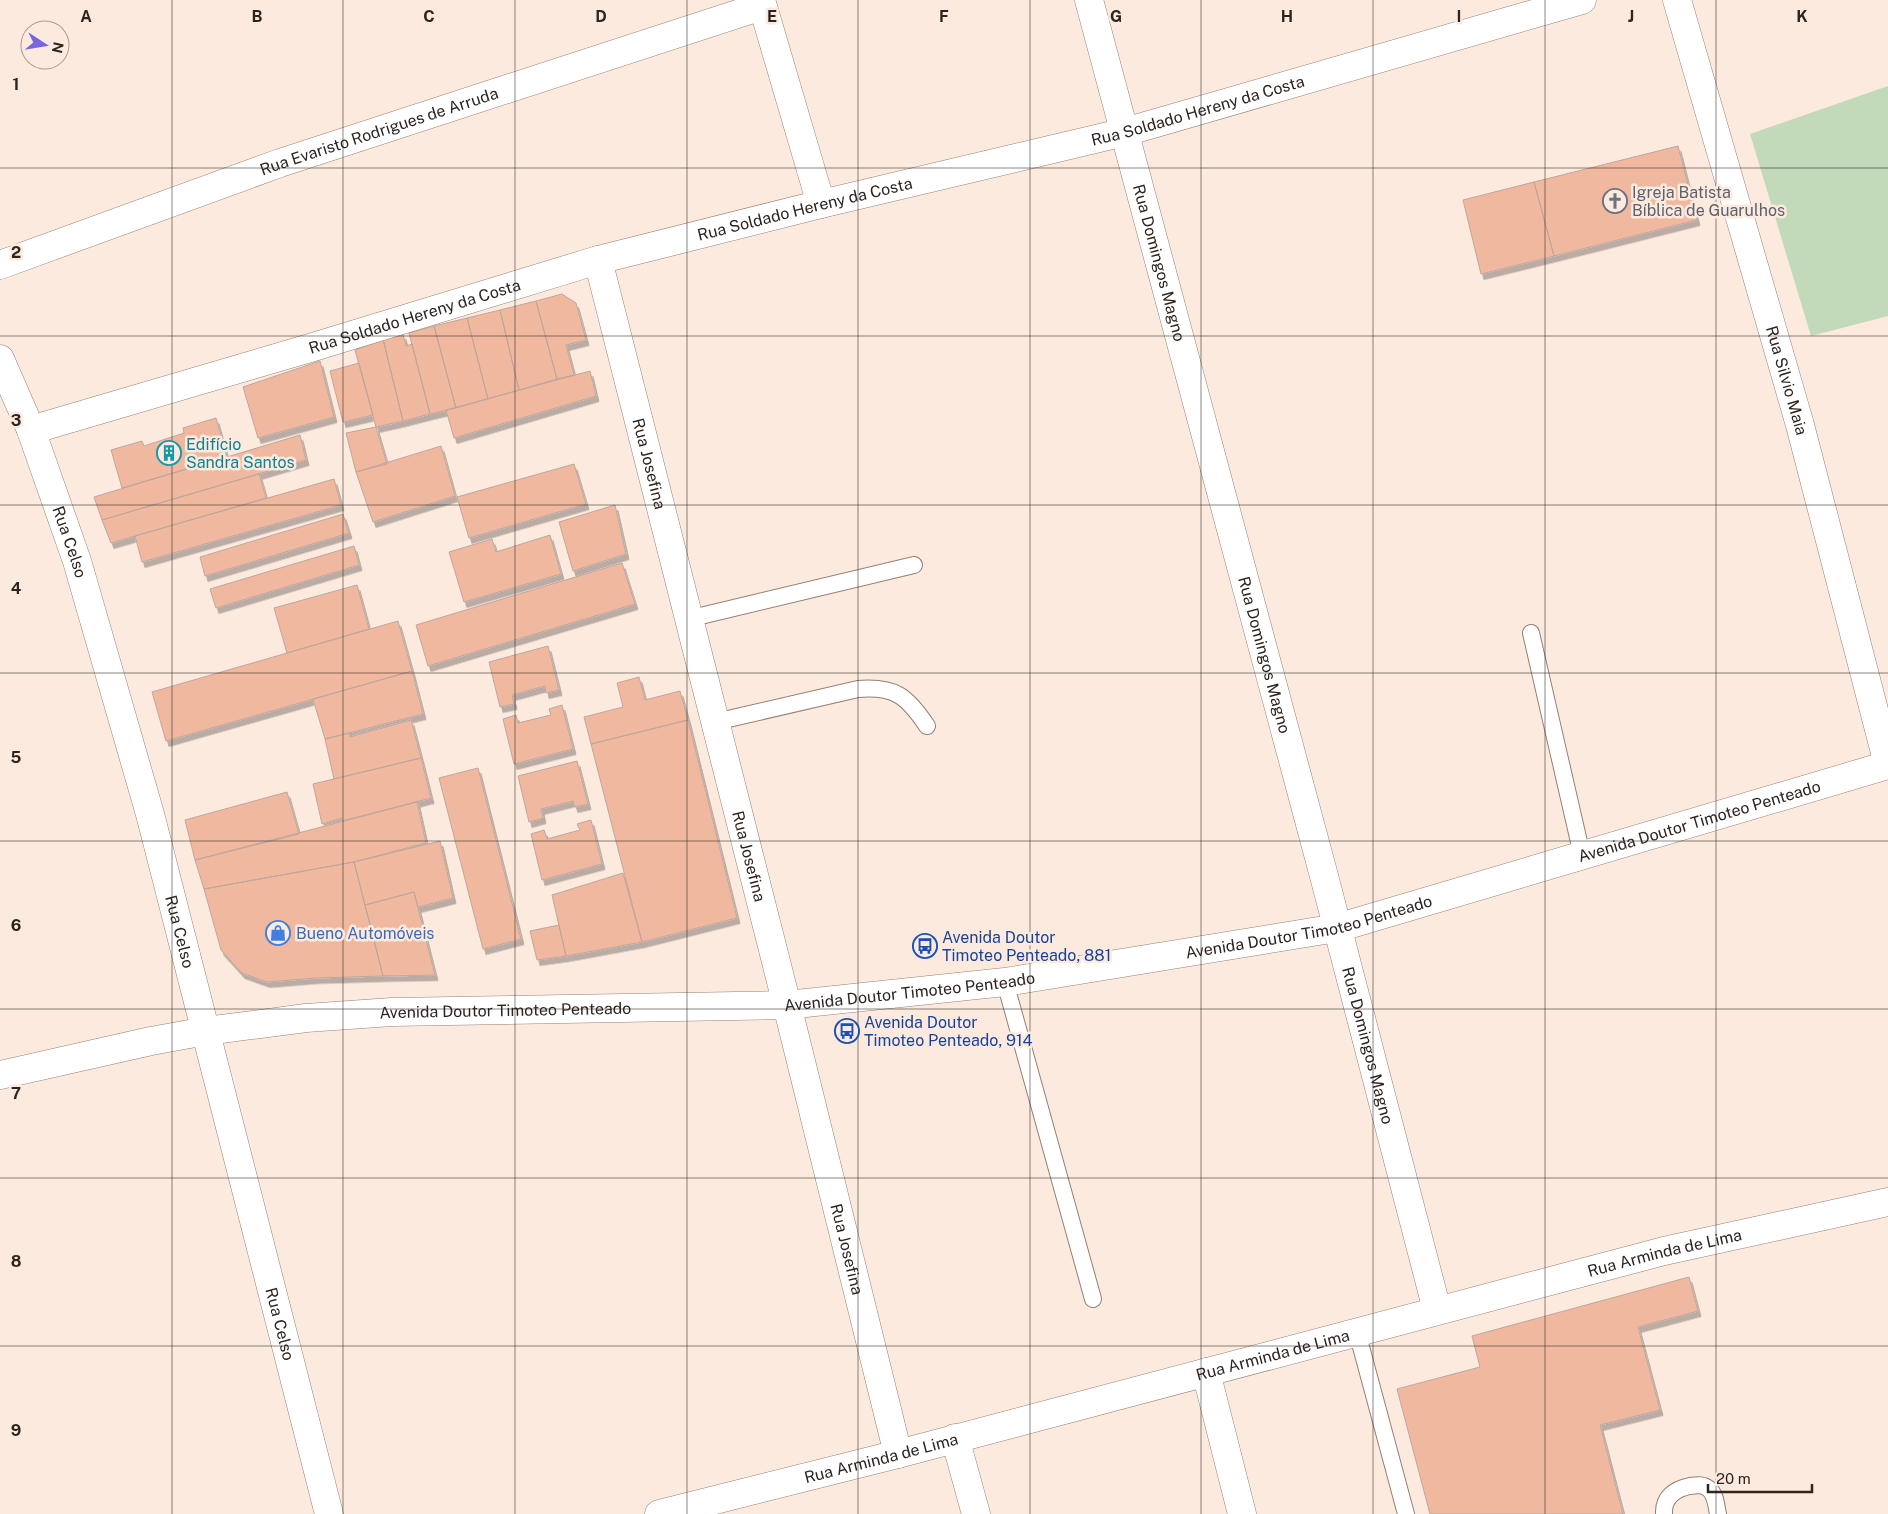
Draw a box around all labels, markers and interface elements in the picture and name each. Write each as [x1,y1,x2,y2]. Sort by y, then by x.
text: A [80,7,92,26]
text: B [252,7,263,26]
text: C [423,7,435,26]
text: D [595,7,607,26]
text: E [767,7,777,26]
text: F [939,7,949,26]
text: G [1110,7,1122,26]
text: H [1281,7,1293,26]
text: I [1457,7,1461,26]
text: J [1628,7,1634,26]
text: K [1796,7,1808,26]
north arrow [20,20,70,70]
text: N [49,41,67,55]
street label: Rua Soldado Hereny da Costa [1089,72,1307,150]
text: 1 [13,75,19,94]
street label: Rua Evaristo Rodrigues de Arruda [257,84,501,179]
street label: Rua Soldado Hereny da Costa [695,174,914,245]
street label: Rua Domingos Magno [1129,182,1189,344]
place label: Igreja Batista Bíblica de Guarulhos [1632,183,1785,220]
church icon: Igreja Batista Bíblica de Guarulhos [1602,188,1628,214]
text: 2 [11,243,21,262]
street label: Rua Soldado Hereny da Costa [306,275,523,358]
street label: Rua Silvio Maia [1762,324,1811,437]
text: 3 [11,411,21,430]
street label: Rua Josefina [628,416,670,511]
place label: Edifício Sandra Santos [186,435,295,472]
building icon: Edifício Sandra Santos [156,440,182,466]
street label: Rua Celso [48,504,90,580]
street label: Rua Domingos Magno [1234,574,1294,736]
text: 4 [11,579,22,598]
text: 5 [11,748,22,767]
street label: Avenida Doutor Timoteo Penteado [1576,776,1823,866]
street label: Rua Josefina [728,809,769,904]
street label: Avenida Doutor Timoteo Penteado [1184,891,1434,962]
street label: Rua Celso [161,893,198,970]
text: 6 [11,916,21,935]
shop icon: Bueno Automóveis [265,920,291,946]
place label: Bueno Automóveis [296,924,434,943]
place label: Avenida Doutor Timoteo Penteado, 881 [942,928,1111,965]
bus stop icon: Avenida Doutor Timoteo Penteado, 881 [912,933,938,959]
street label: Rua Domingos Magno [1338,965,1397,1126]
street label: Avenida Doutor Timoteo Penteado [783,968,1036,1015]
street label: Avenida Doutor Timoteo Penteado [379,999,631,1023]
place label: Avenida Doutor Timoteo Penteado, 914 [864,1013,1033,1050]
bus stop icon: Avenida Doutor Timoteo Penteado, 914 [834,1018,860,1044]
text: 7 [11,1084,21,1103]
street label: Rua Josefina [826,1202,867,1297]
street label: Rua Arminda de Lima [1585,1225,1743,1281]
text: 8 [11,1252,22,1271]
street label: Rua Celso [261,1286,298,1363]
street label: Rua Arminda de Lima [1194,1326,1352,1385]
text: 9 [11,1421,21,1440]
street label: Rua Arminda de Lima [802,1430,960,1487]
scale bar [1708,1462,1812,1494]
text: 20 m [1716,1470,1751,1487]

